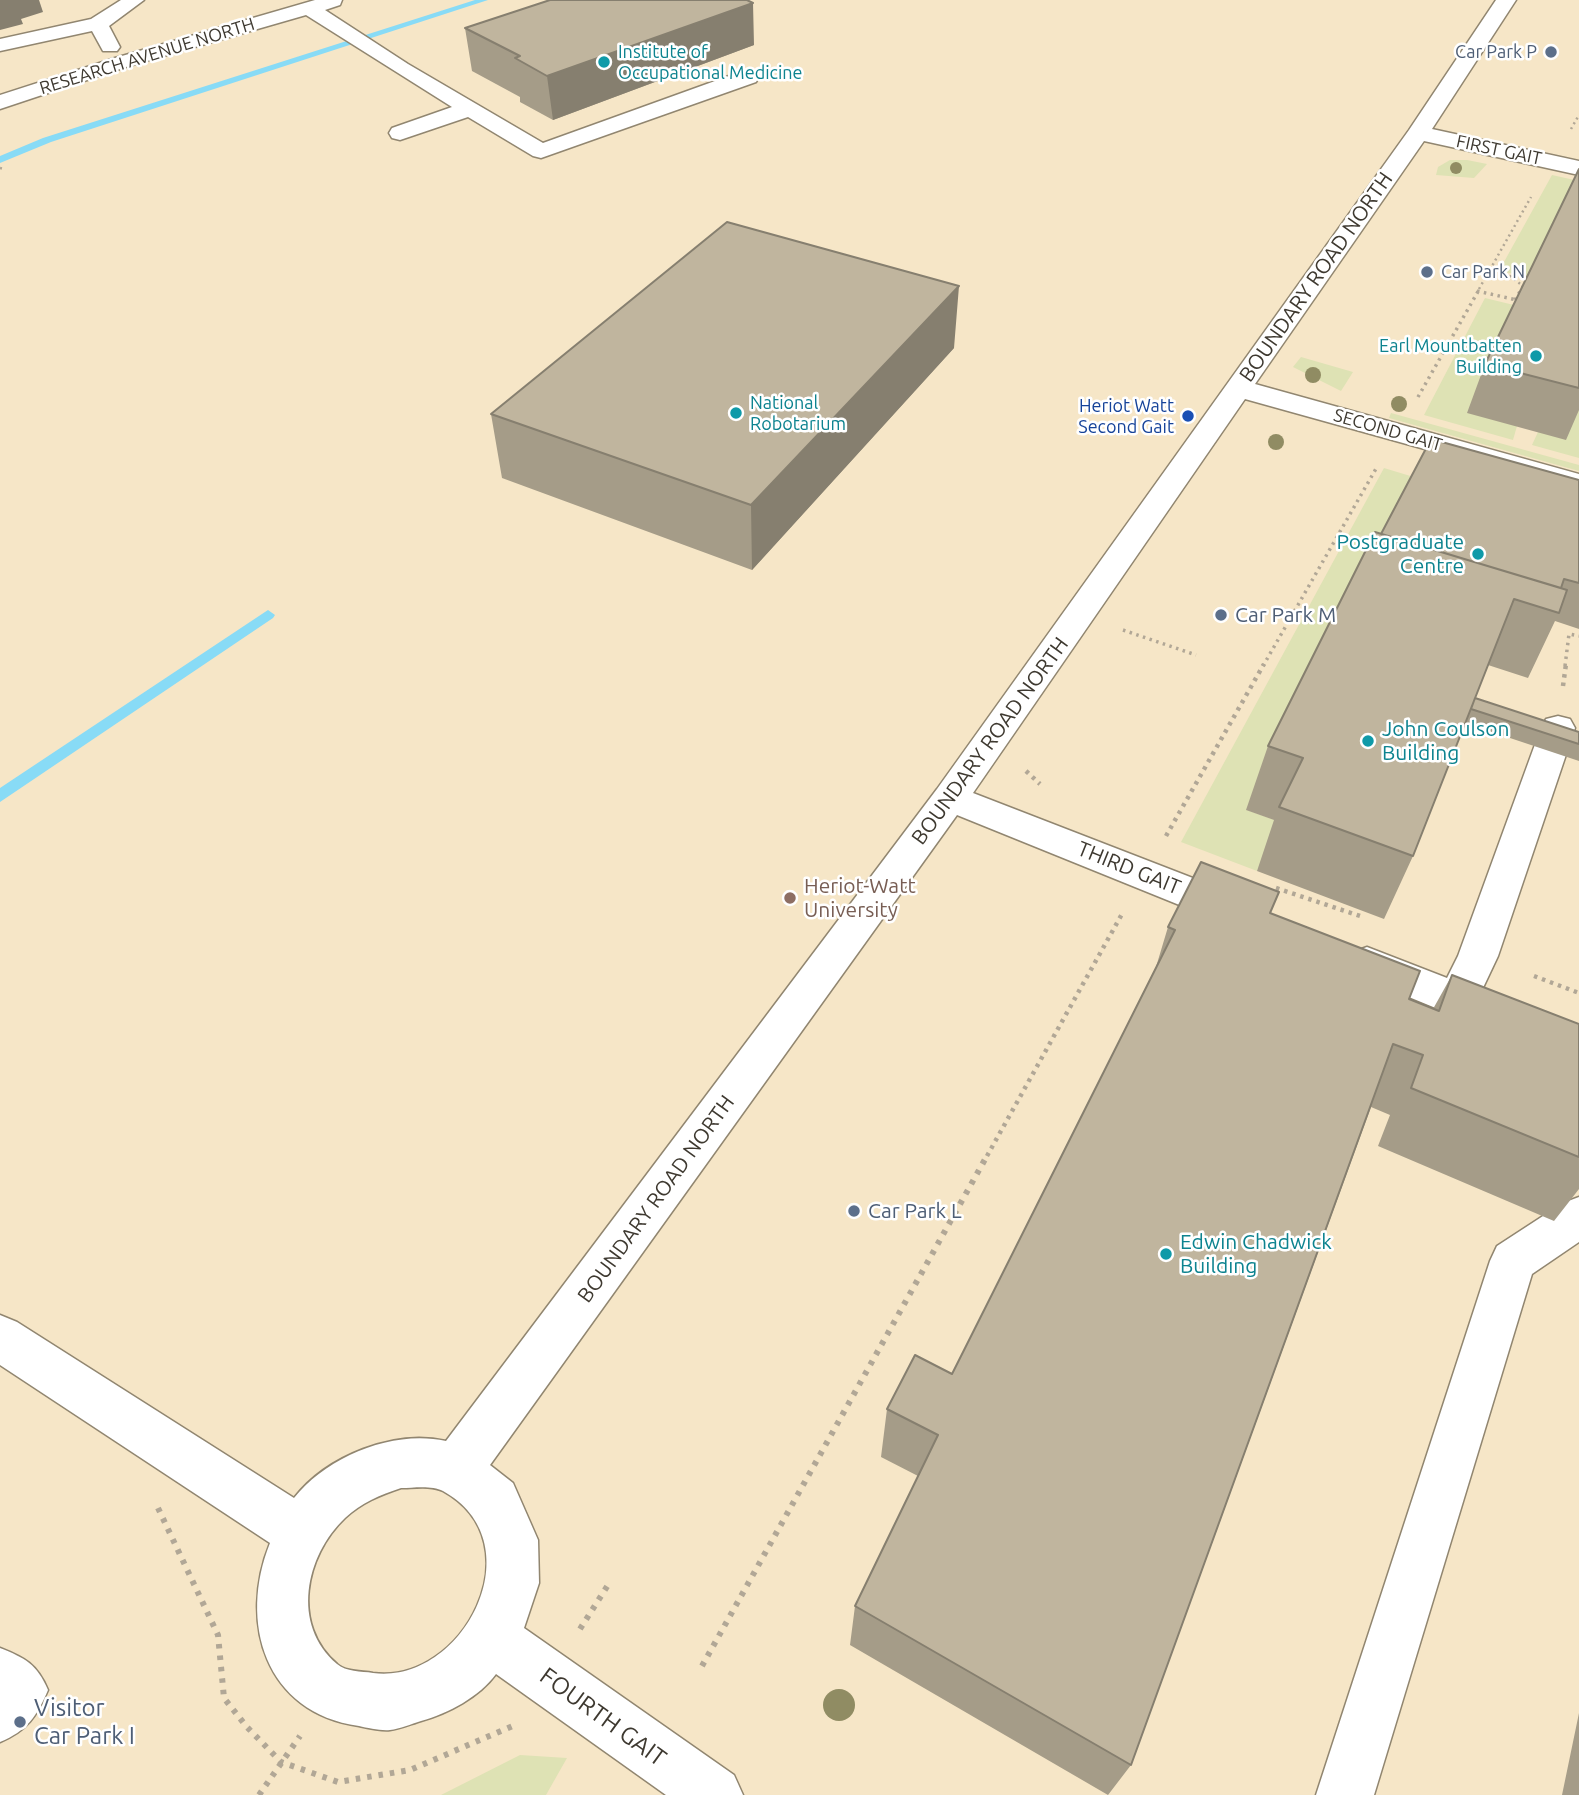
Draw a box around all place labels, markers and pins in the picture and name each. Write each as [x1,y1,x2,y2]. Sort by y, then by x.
place label: Institute of Occupational Medicine [618,41,802,84]
place label: Car Park P [1455,41,1537,63]
marker: Car Park P [1543,44,1559,60]
marker: Institute of Occupational Medicine [596,54,612,70]
place label: Car Park N [1441,261,1525,283]
marker: Car Park N [1419,264,1435,280]
place label: Earl Mountbatten Building [1379,335,1522,378]
marker: Earl Mountbatten Building [1528,348,1544,364]
place label: National Robotarium [750,392,846,434]
place label: Heriot Watt Second Gait [1078,395,1174,438]
marker: National Robotarium [728,405,744,421]
marker: Heriot Watt Second Gait [1180,408,1196,424]
place label: Postgraduate Centre [1336,529,1464,579]
marker: Postgraduate Centre [1470,546,1486,562]
place label: Car Park M [1235,602,1336,628]
marker: Car Park M [1213,607,1229,623]
place label: John Coulson Building [1382,716,1509,766]
marker: John Coulson Building [1360,733,1376,749]
place label: Heriot-Watt University [804,873,916,923]
marker: Heriot-Watt University [782,890,798,906]
place label: Car Park L [868,1198,962,1224]
marker: Car Park L [846,1203,862,1219]
place label: Edwin Chadwick Building [1180,1229,1332,1279]
marker: Edwin Chadwick Building [1158,1246,1174,1262]
place label: Visitor Car Park I [34,1694,135,1750]
marker: Visitor Car Park I [12,1714,28,1730]

